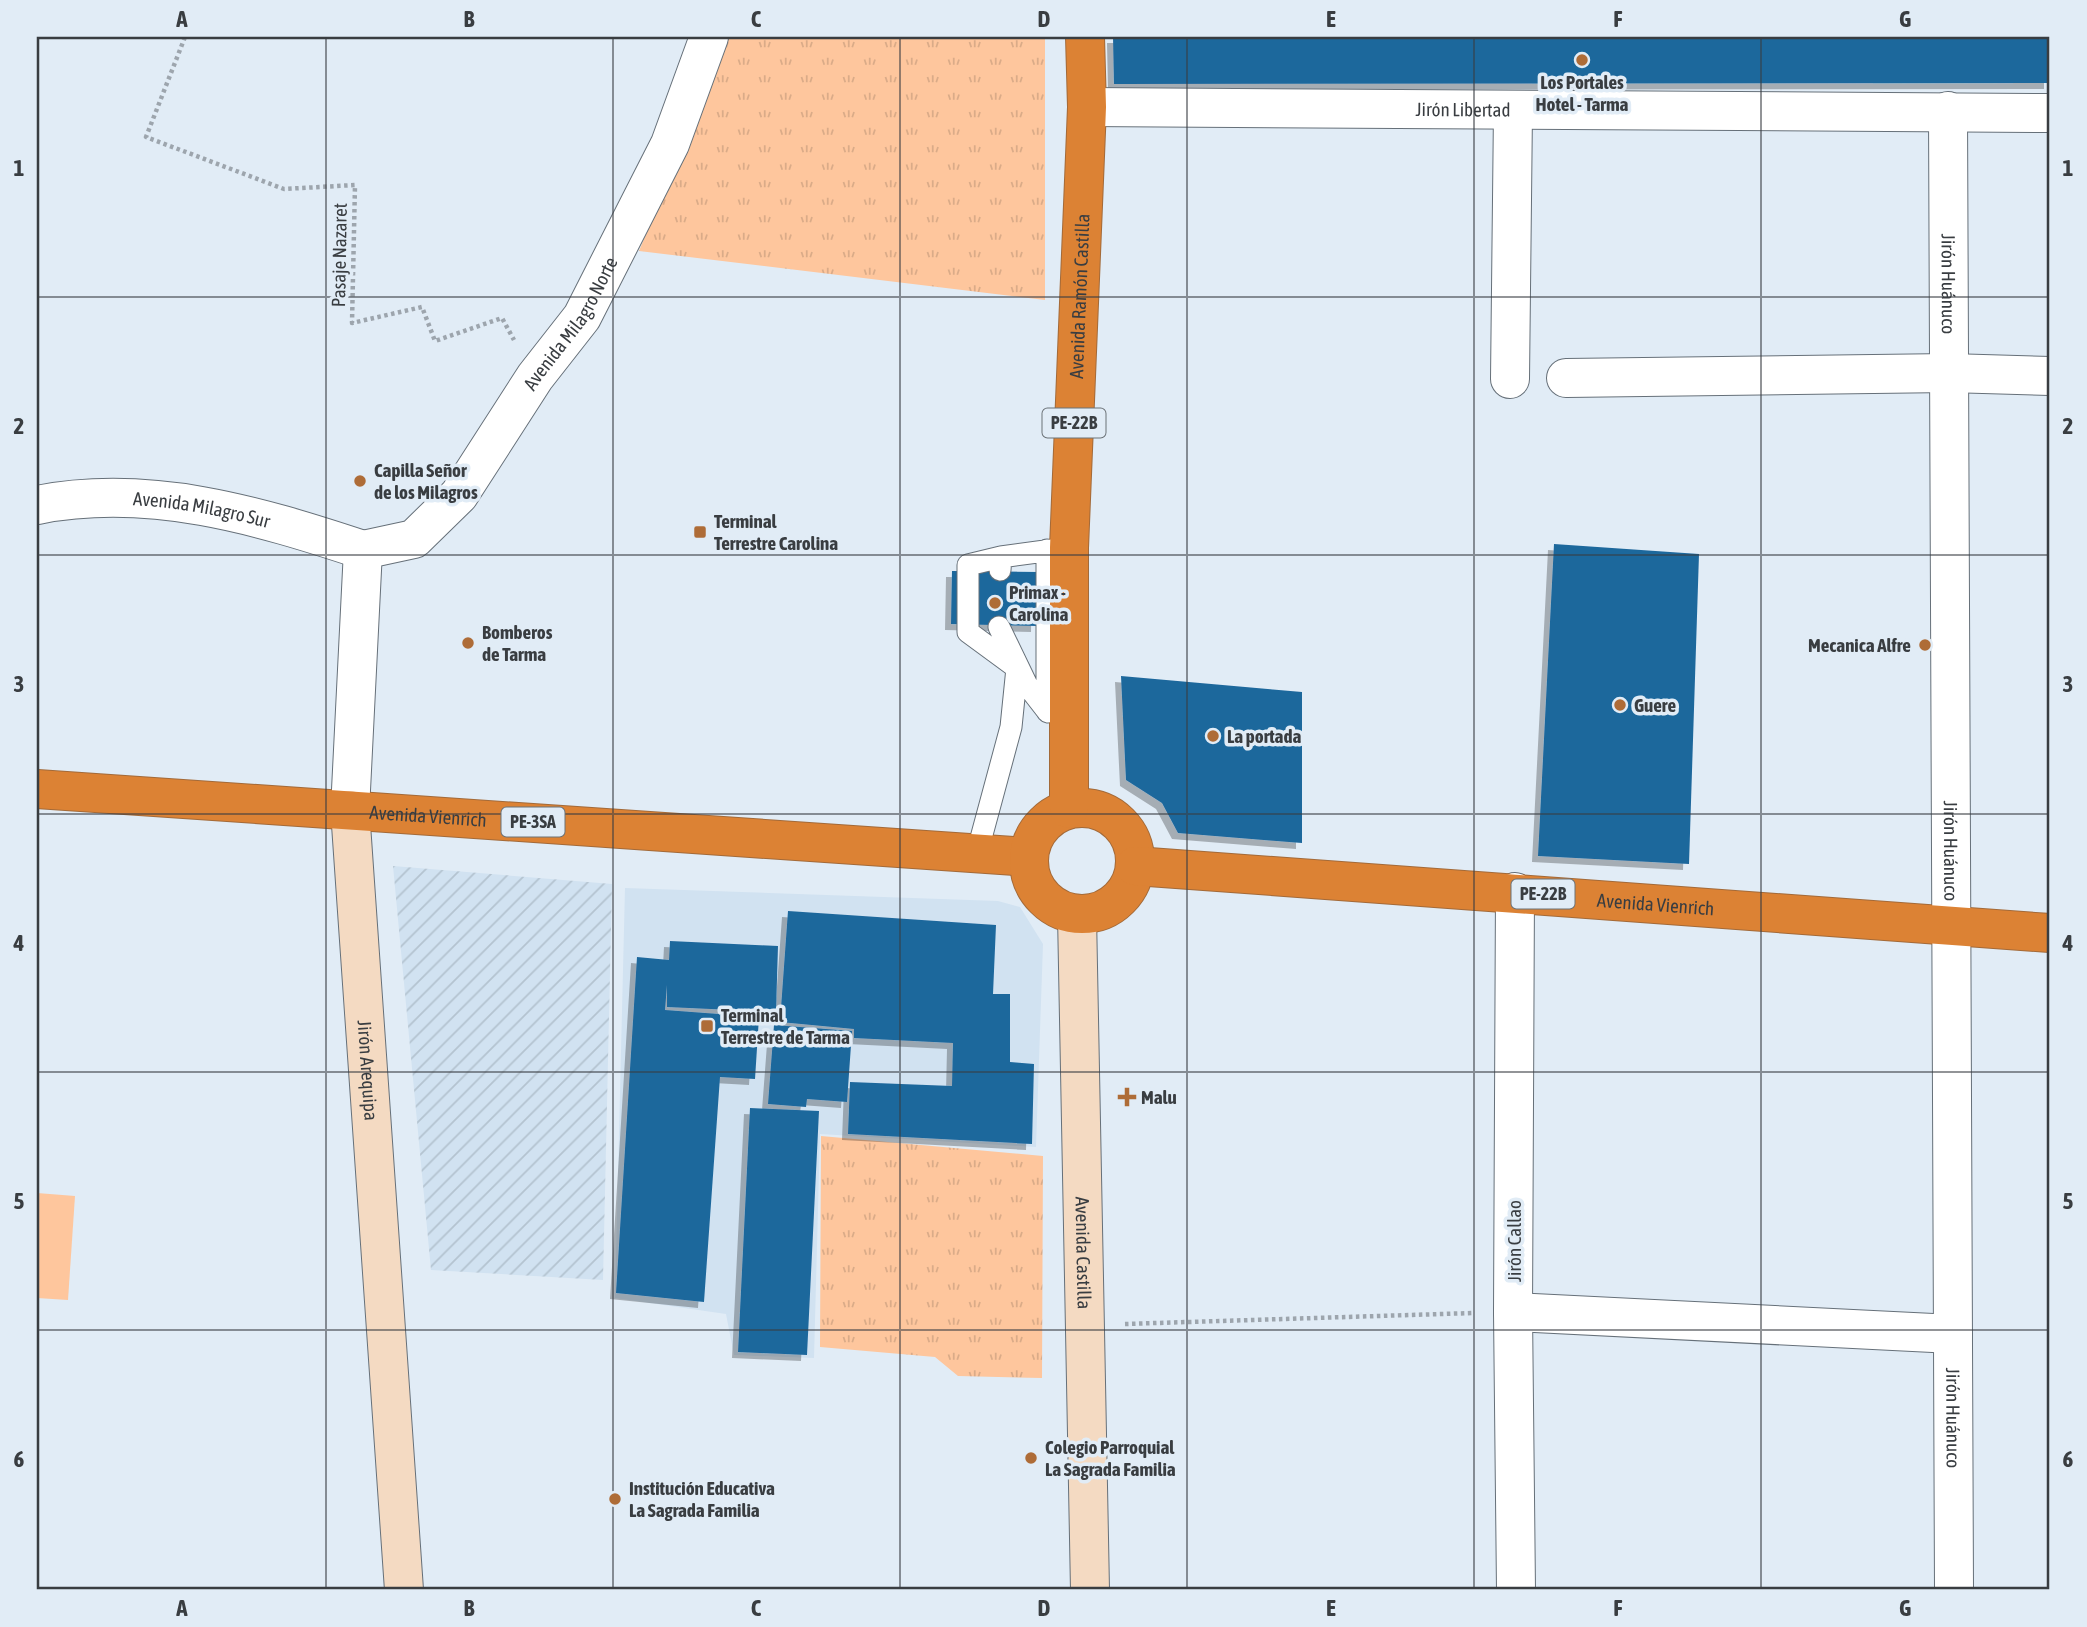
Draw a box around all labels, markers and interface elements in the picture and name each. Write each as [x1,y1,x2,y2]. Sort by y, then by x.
text: A [175,6,188,32]
text: B [464,6,475,32]
text: C [751,6,762,32]
text: D [1038,6,1051,32]
text: E [1326,6,1336,32]
text: F [1613,6,1623,32]
text: G [1899,6,1911,32]
marker: Los Portales Hotel - Tarma [1574,52,1590,68]
place label: Los Portales Hotel - Tarma [1536,71,1629,115]
street label: Jirón Libertad [1415,98,1511,121]
text: 1 [14,155,25,181]
text: 1 [2063,155,2074,181]
street label: Pasaje Nazaret [327,203,351,307]
street label: Avenida Ramón Castilla [1065,213,1094,379]
street label: Jirón Huánuco [1937,234,1960,334]
street label: Avenida Milagro Norte [519,253,622,394]
road number: PE-22B [1042,408,1106,438]
text: 2 [14,413,24,439]
text: 2 [2063,413,2073,439]
place label: Capilla Señor de los Milagros [374,459,478,503]
marker: Capilla Señor de los Milagros [352,473,368,489]
street label: Avenida Milagro Sur [133,487,273,532]
place label: Terminal Terrestre Carolina [714,510,838,554]
marker: Terminal Terrestre Carolina [692,524,708,540]
place label: Primax - Carolina [1009,581,1069,625]
marker: Primax - Carolina [987,595,1003,611]
place label: Bomberos de Tarma [482,621,553,665]
place label: Mecanica Alfre [1808,634,1911,656]
marker: Bomberos de Tarma [460,635,476,651]
marker: Mecanica Alfre [1917,637,1933,653]
text: 3 [14,671,24,697]
text: 3 [2063,671,2073,697]
place label: Guere [1634,694,1676,716]
marker: Guere [1612,697,1628,713]
place label: La portada [1227,725,1301,747]
marker: La portada [1205,728,1221,744]
street label: Avenida Vienrich [369,801,487,831]
street label: Jirón Huánuco [1940,801,1962,901]
road number: PE-3SA [502,808,564,836]
road number: PE-22B [1512,880,1574,908]
street label: Avenida Vienrich [1596,889,1715,919]
text: 4 [13,930,25,956]
text: 4 [2062,930,2074,956]
place label: Terminal Terrestre de Tarma [721,1004,850,1048]
marker: Terminal Terrestre de Tarma [699,1018,715,1034]
street label: Jirón Arequipa [354,1019,382,1121]
place label: Malu [1141,1086,1177,1108]
marker: Malu [1119,1089,1135,1105]
text: 5 [14,1188,25,1214]
text: 5 [2063,1188,2074,1214]
street label: Avenida Castilla [1071,1196,1096,1309]
street label: Jirón Callao [1503,1200,1525,1282]
street label: Jirón Huánuco [1942,1368,1965,1468]
place label: Colegio Parroquial La Sagrada Familia [1045,1436,1176,1480]
text: 6 [14,1446,25,1472]
text: 6 [2063,1446,2074,1472]
marker: Colegio Parroquial La Sagrada Familia [1023,1450,1039,1466]
place label: Institución Educativa La Sagrada Familia [629,1477,775,1521]
marker: Institución Educativa La Sagrada Familia [607,1491,623,1507]
text: A [175,1595,188,1621]
text: B [464,1595,475,1621]
text: C [751,1595,762,1621]
text: D [1038,1595,1051,1621]
text: E [1326,1595,1336,1621]
text: F [1613,1595,1623,1621]
text: G [1899,1595,1911,1621]

